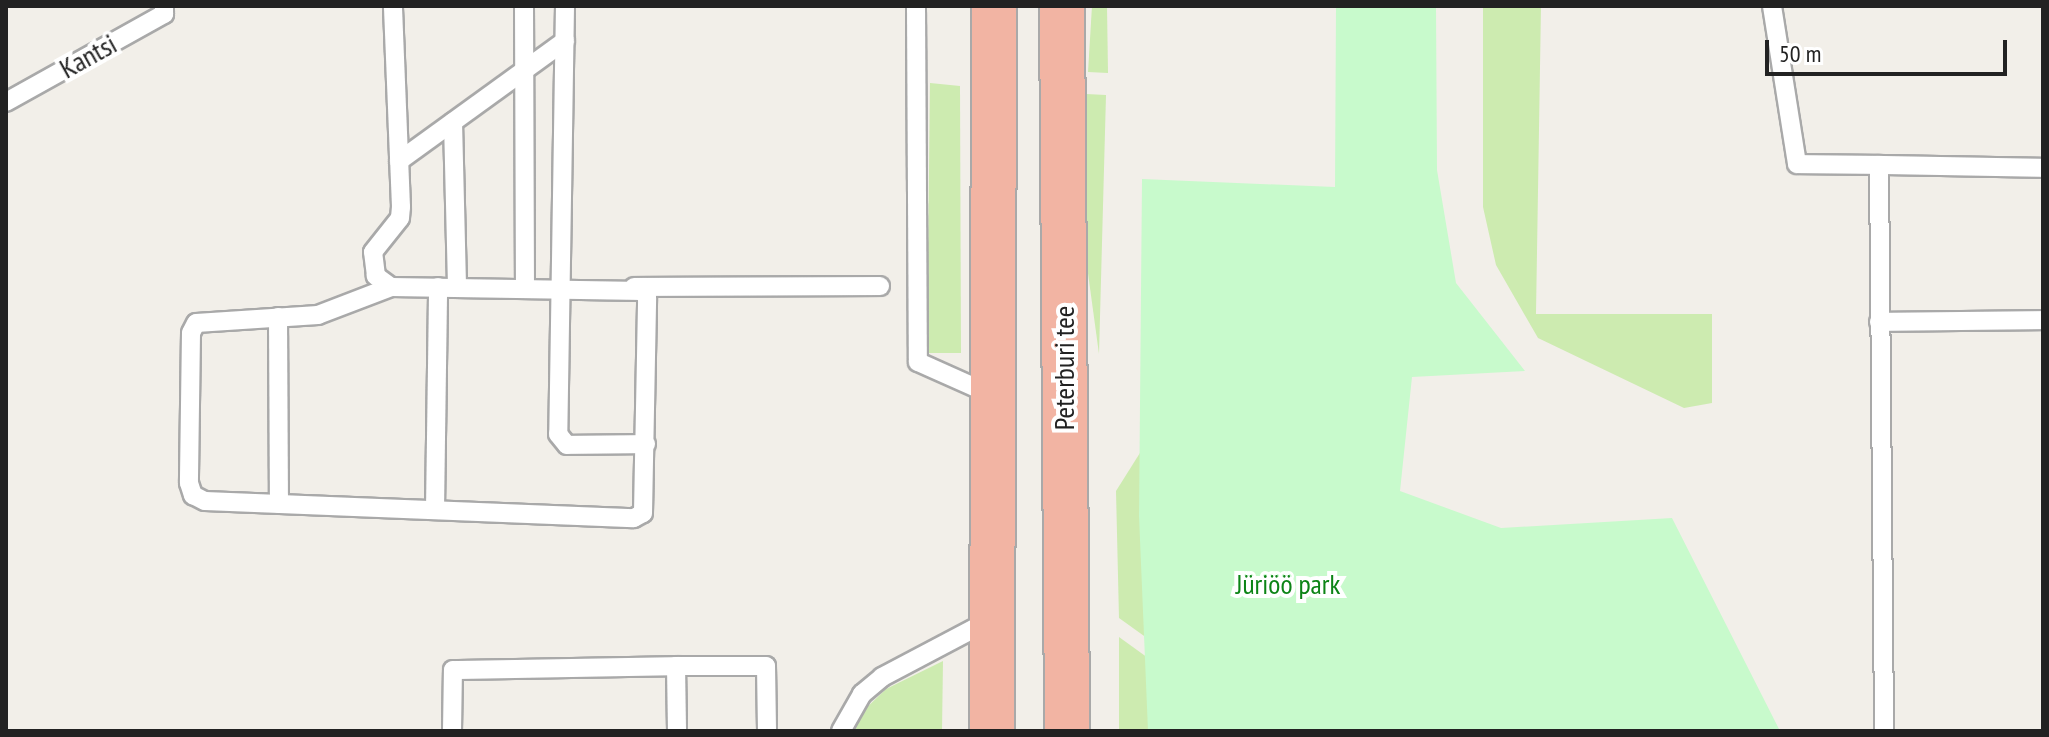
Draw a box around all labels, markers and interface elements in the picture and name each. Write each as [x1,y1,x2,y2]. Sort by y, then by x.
scale bar [1769,24,2011,74]
street label: Kantsi [54,27,122,85]
text: 50 m [1779,38,1821,69]
street label: Peterburi tee [1047,306,1081,430]
park label: Jüriöö park [1236,567,1340,601]

